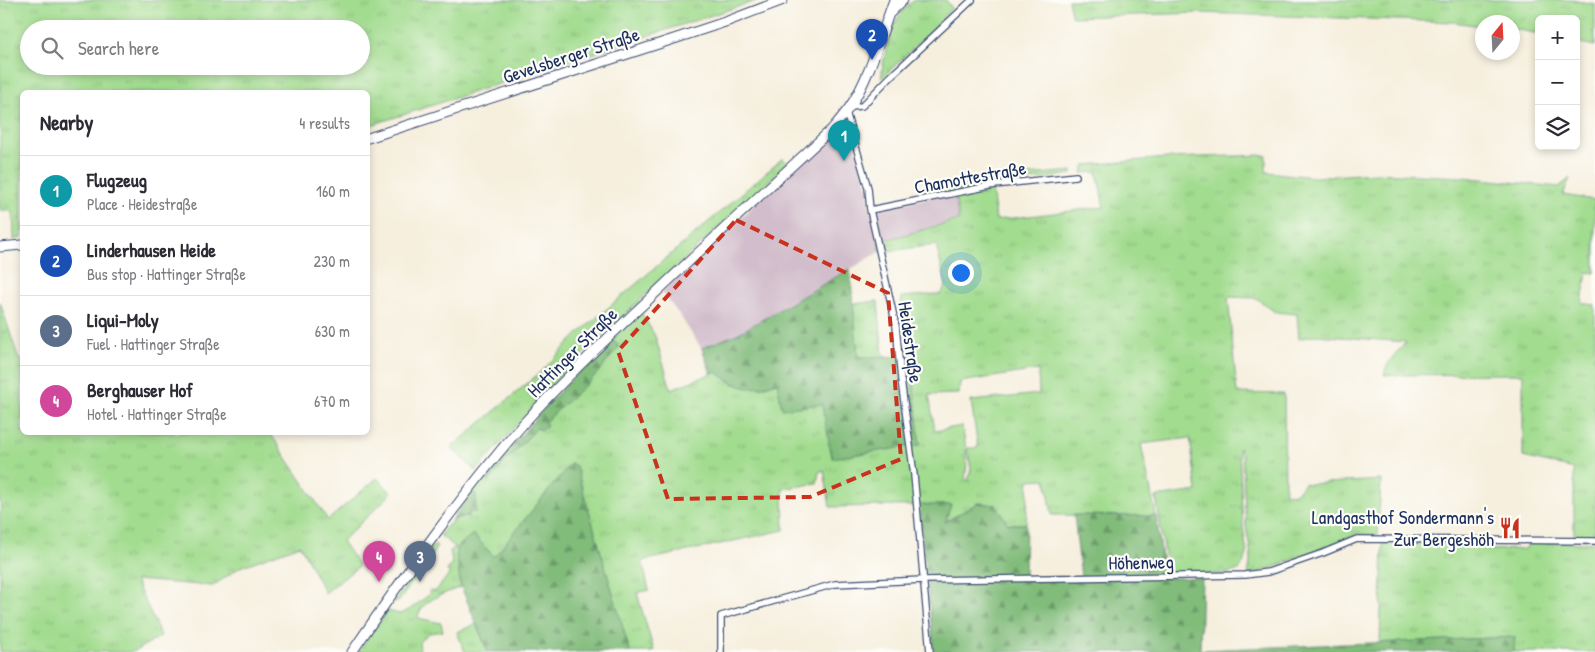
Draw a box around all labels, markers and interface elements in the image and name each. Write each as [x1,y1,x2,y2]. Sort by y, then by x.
north arrow [1475,15,1520,60]
map controls [1535,15,1580,150]
button: + [1535,15,1580,60]
pin: 2 [856,19,888,60]
search box [20,20,370,75]
street label: Gevelsberger Straße [499,21,643,89]
icon: search [38,34,66,62]
text: Search here [78,35,159,61]
button: − [1535,60,1580,105]
button: layers [1535,105,1580,150]
text: Nearby [40,108,93,137]
text: 4 results [299,112,350,134]
pin: 1 [828,120,860,161]
street label: Chamottestraße [912,154,1028,200]
text: Flugzeug [87,167,147,193]
text: 1 [53,180,59,202]
text: 160 m [316,180,350,202]
text: Place · Heidestraße [87,193,197,215]
text: Linderhausen Heide [87,237,216,263]
text: 2 [52,250,60,272]
text: 230 m [314,250,350,272]
your location [948,260,974,286]
text: Bus stop · Hattinger Straße [87,263,246,285]
street label: Heidestraße [892,300,930,385]
street label: Hattinger Straße [521,301,623,403]
text: Liqui-Moly [87,307,159,333]
text: 3 [52,320,60,342]
text: 630 m [315,320,350,342]
text: Fuel · Hattinger Straße [87,333,220,355]
text: Berghauser Hof [87,377,193,403]
text: 4 [53,390,59,412]
text: 670 m [314,390,350,412]
text: Hotel · Hattinger Straße [87,403,227,425]
place label: Landgasthof Sondermann's Zur Bergeshöh [1312,504,1494,552]
restaurant icon: Landgasthof Sondermann's Zur Bergeshöh [1497,515,1523,541]
pin: 4 [363,541,395,582]
pin: 3 [404,541,436,582]
street label: Höhenweg [1108,548,1174,576]

